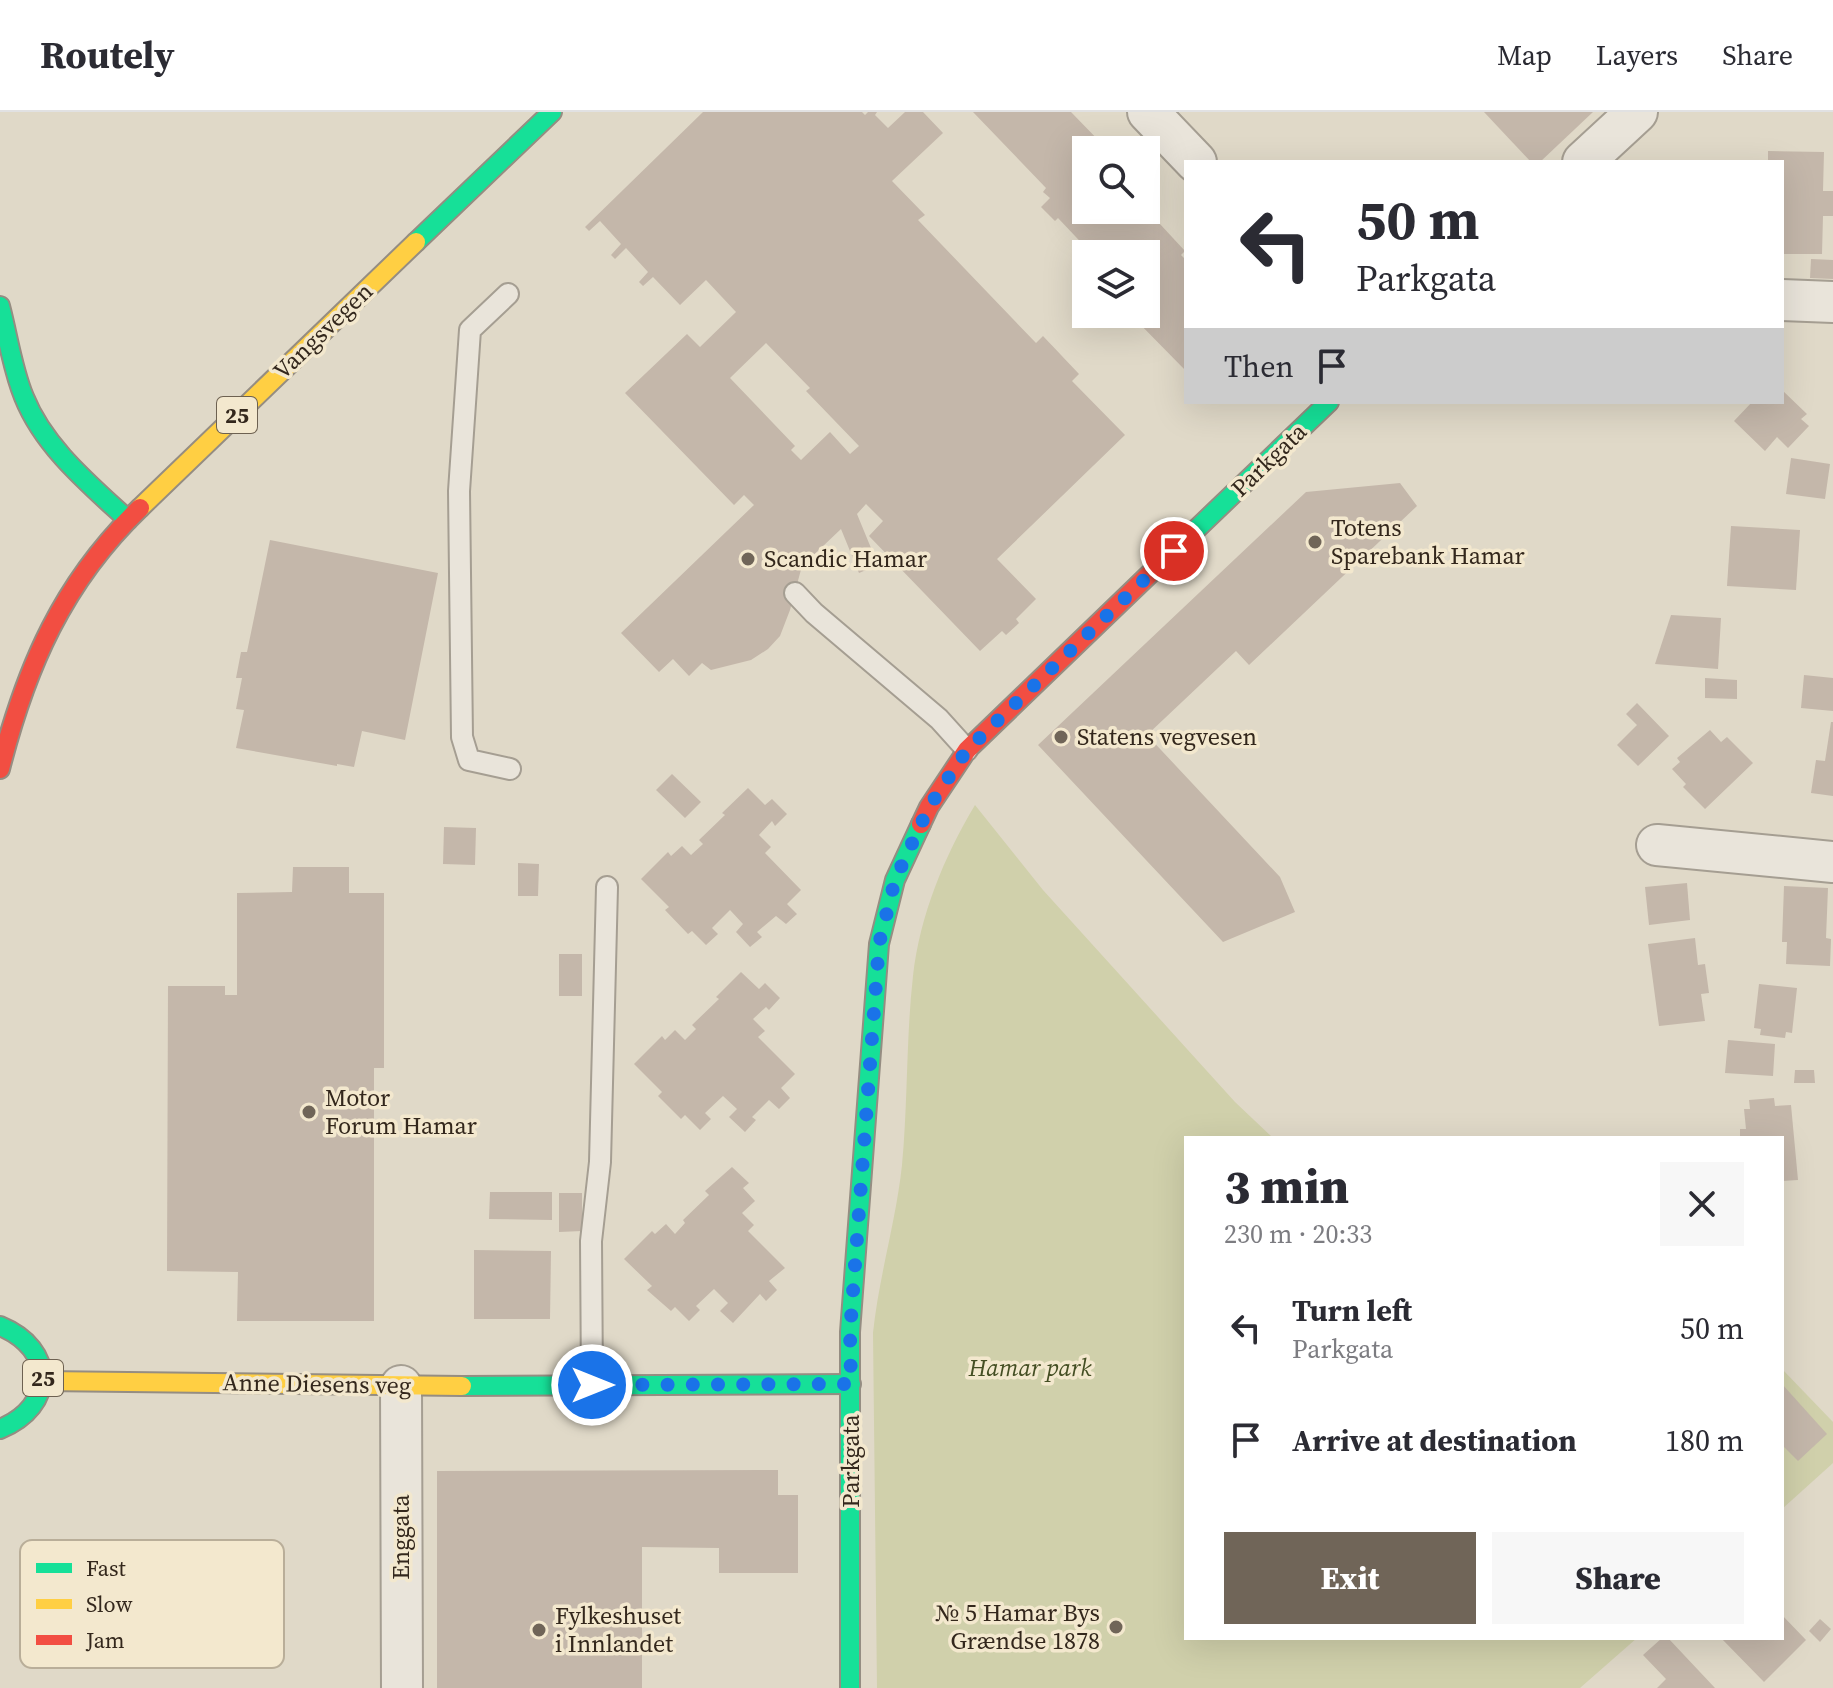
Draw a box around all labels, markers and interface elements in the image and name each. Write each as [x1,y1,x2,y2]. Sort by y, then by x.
text: Routely [40,29,175,81]
text: Map [1497,36,1552,74]
text: Layers [1596,36,1678,74]
text: Share [1722,36,1793,74]
map controls [1072,136,1160,328]
button: search [1072,136,1160,224]
text: 50 m [1356,181,1479,258]
icon: left [1224,192,1328,296]
button: layers [1072,240,1160,328]
text: Parkgata [1356,254,1496,303]
street label: Vangsvegen [266,275,380,386]
icon: arrive [1310,344,1354,388]
text: Then [1224,346,1294,387]
road number: 25 [217,397,257,433]
street label: Parkgata [1224,415,1314,504]
place label: Totens Sparebank Hamar [1331,511,1525,572]
pin [1140,517,1208,585]
icon: arrive [1152,529,1196,573]
marker: Totens Sparebank Hamar [1306,533,1324,551]
place label: Scandic Hamar [764,542,927,575]
marker: Scandic Hamar [739,550,757,568]
place label: Statens vegvesen [1077,720,1257,753]
marker: Statens vegvesen [1052,728,1070,746]
place label: Motor Forum Hamar [325,1081,477,1142]
marker: Motor Forum Hamar [300,1103,318,1121]
text: 3 min [1224,1153,1349,1219]
button: close [1660,1162,1744,1246]
text: 230 m · 20:33 [1224,1216,1372,1252]
text: Turn left [1292,1290,1412,1331]
icon: left [1224,1306,1268,1350]
text: 50 m [1680,1308,1744,1349]
text: Parkgata [1292,1331,1393,1367]
position arrow [550,1343,634,1427]
park label: Hamar park [967,1351,1092,1384]
road number: 25 [23,1360,63,1396]
street label: Anne Diesens veg [222,1365,412,1402]
street label: Parkgata [834,1414,867,1508]
icon: arrive [1224,1418,1268,1462]
text: Arrive at destination [1292,1420,1577,1461]
text: 180 m [1665,1420,1744,1461]
street label: Enggata [384,1494,417,1580]
button: Exit [1224,1532,1476,1624]
button: Share [1492,1532,1744,1624]
legend [20,1540,284,1668]
text: Fast [86,1553,127,1583]
text: Slow [86,1589,133,1619]
place label: № 5 Hamar Bys Grændse 1878 [935,1596,1100,1657]
place label: Fylkeshuset i Innlandet [555,1599,681,1660]
marker: № 5 Hamar Bys Grændse 1878 [1107,1618,1125,1636]
marker: Fylkeshuset i Innlandet [530,1621,548,1639]
text: Jam [85,1625,125,1655]

